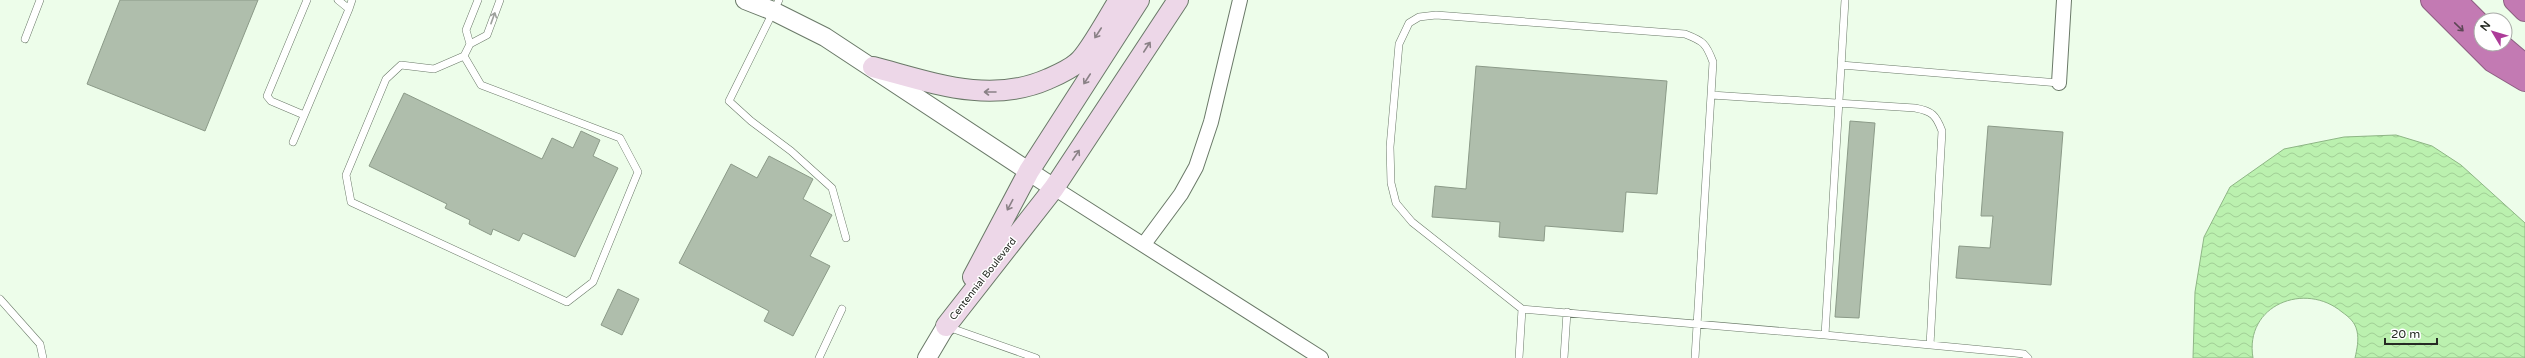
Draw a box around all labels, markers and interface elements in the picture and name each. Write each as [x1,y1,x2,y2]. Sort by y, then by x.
one-way arrow [490,12,498,24]
north arrow [2473,12,2513,52]
text: N [2478,19,2493,34]
one-way arrow [2454,22,2464,32]
one-way arrow [1094,27,1102,38]
one-way arrow [1143,42,1151,53]
one-way arrow [1083,74,1091,85]
one-way arrow [984,88,997,96]
one-way arrow [1072,149,1080,161]
one-way arrow [1006,199,1014,211]
street label: Centennial Boulevard [947,235,1019,323]
scale bar [2385,320,2437,346]
text: 20 m [2391,327,2420,341]

